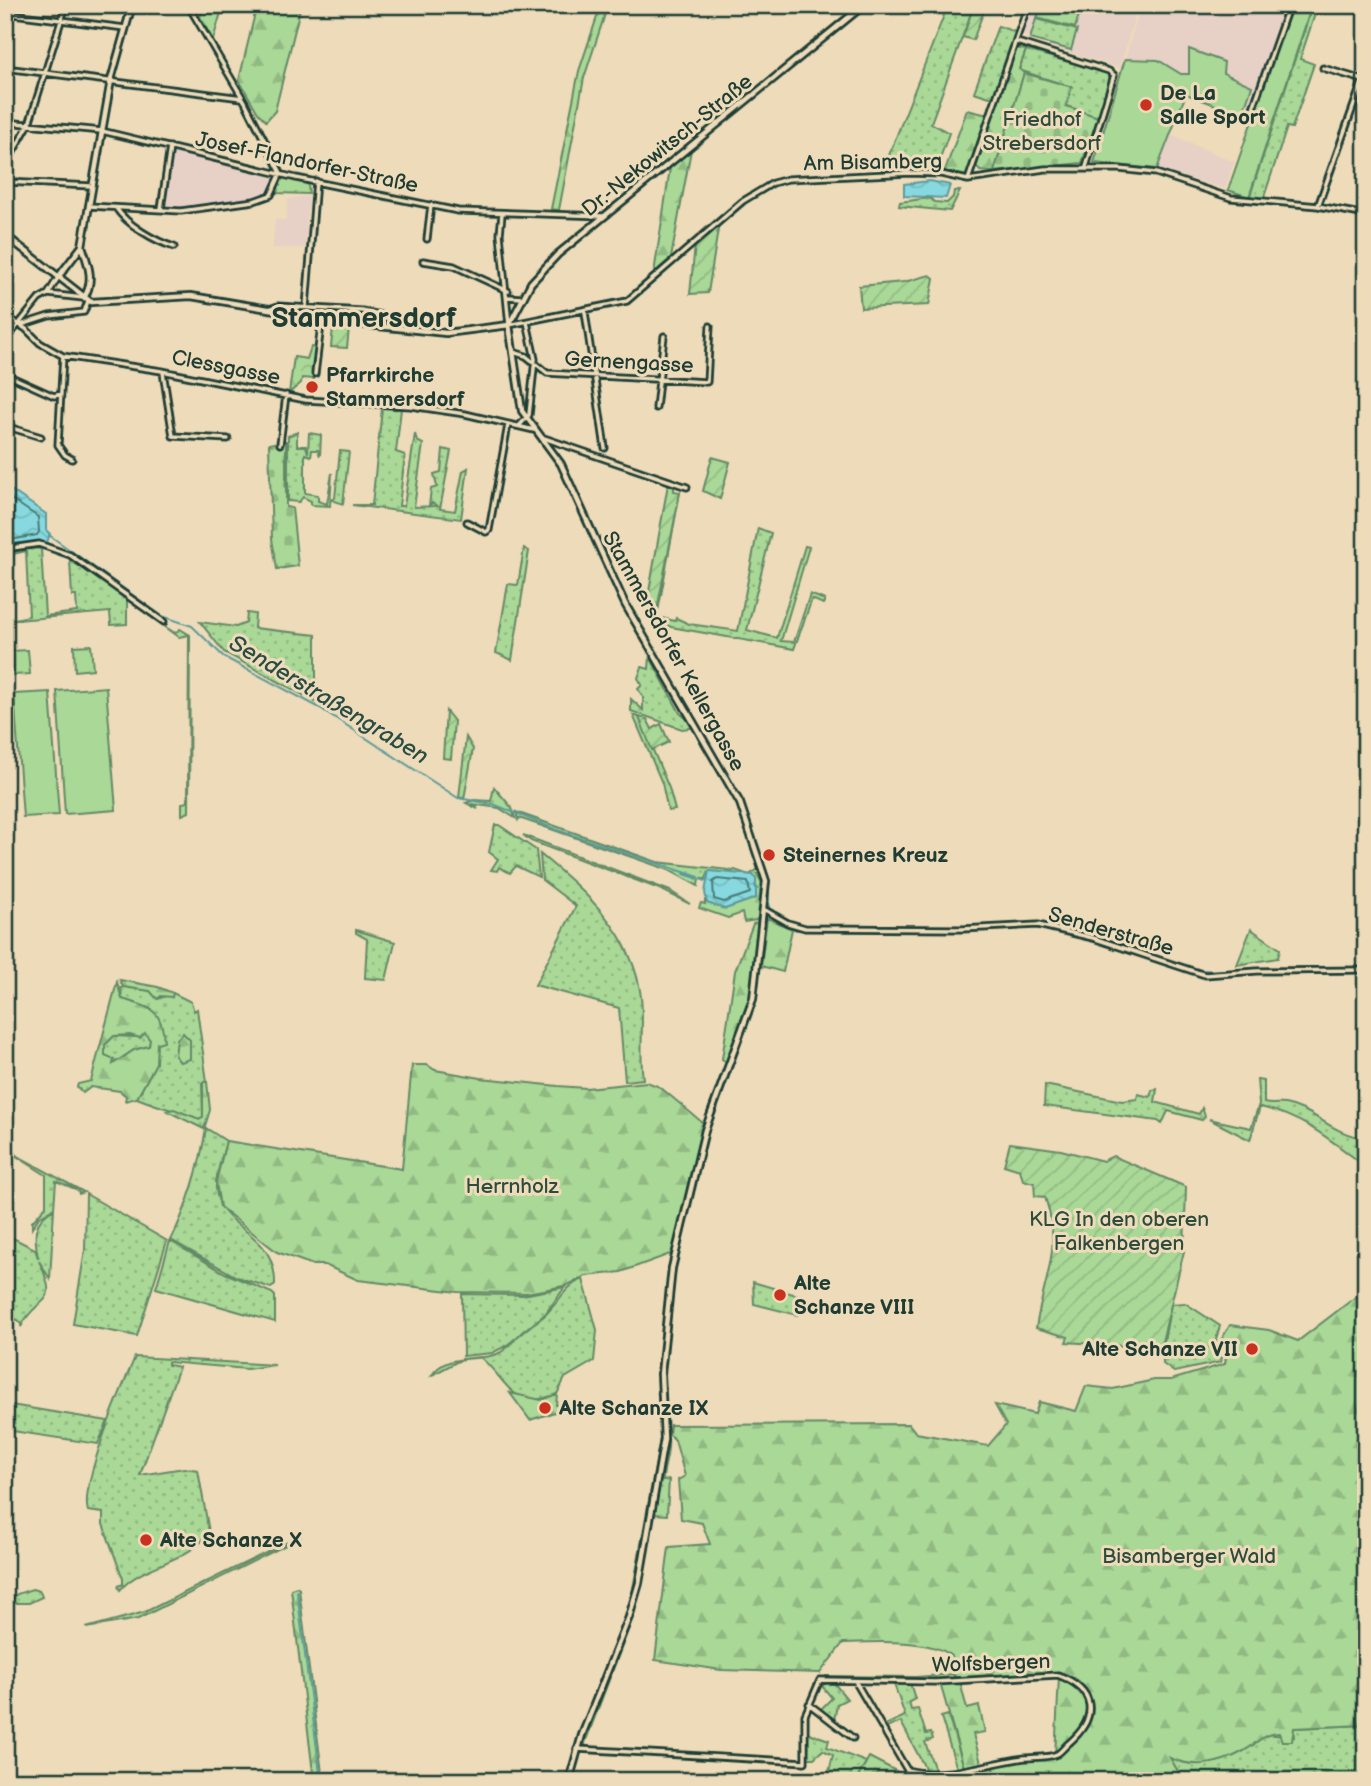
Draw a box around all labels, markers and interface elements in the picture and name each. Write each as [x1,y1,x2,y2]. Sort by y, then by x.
street label: Dr.-Nekowitsch-Straße [577,69,758,222]
place label: De La Salle Sport [1160,81,1266,130]
marker: De La Salle Sport [1138,97,1154,113]
park label: Friedhof Strebersdorf [982,107,1102,156]
street label: Josef-Flandorfer-Straße [193,127,420,198]
street label: Am Bisamberg [804,149,942,176]
district label: Stammersdorf [272,302,457,335]
street label: Clessgasse [170,345,282,390]
street label: Gernengasse [564,347,694,378]
place label: Pfarrkirche Stammersdorf [326,363,466,412]
marker: Pfarrkirche Stammersdorf [304,379,320,395]
street label: Stammersdorfer Kellergasse [597,527,750,776]
water label: Senderstraßengraben [224,629,433,771]
place label: Steinernes Kreuz [783,843,948,868]
marker: Steinernes Kreuz [761,847,777,863]
street label: Senderstraße [1045,902,1176,961]
park label: Herrnholz [465,1174,559,1199]
park label: KLG In den oberen Falkenbergen [1029,1207,1209,1256]
place label: Alte Schanze VIII [793,1271,914,1320]
marker: Alte Schanze VIII [772,1287,788,1303]
place label: Alte Schanze VII [1081,1337,1238,1362]
marker: Alte Schanze VII [1244,1341,1260,1357]
place label: Alte Schanze IX [558,1396,709,1421]
marker: Alte Schanze IX [537,1400,553,1416]
place label: Alte Schanze X [159,1528,303,1553]
marker: Alte Schanze X [138,1532,154,1548]
park label: Bisamberger Wald [1102,1544,1276,1569]
street label: Wolfsbergen [931,1649,1051,1678]

